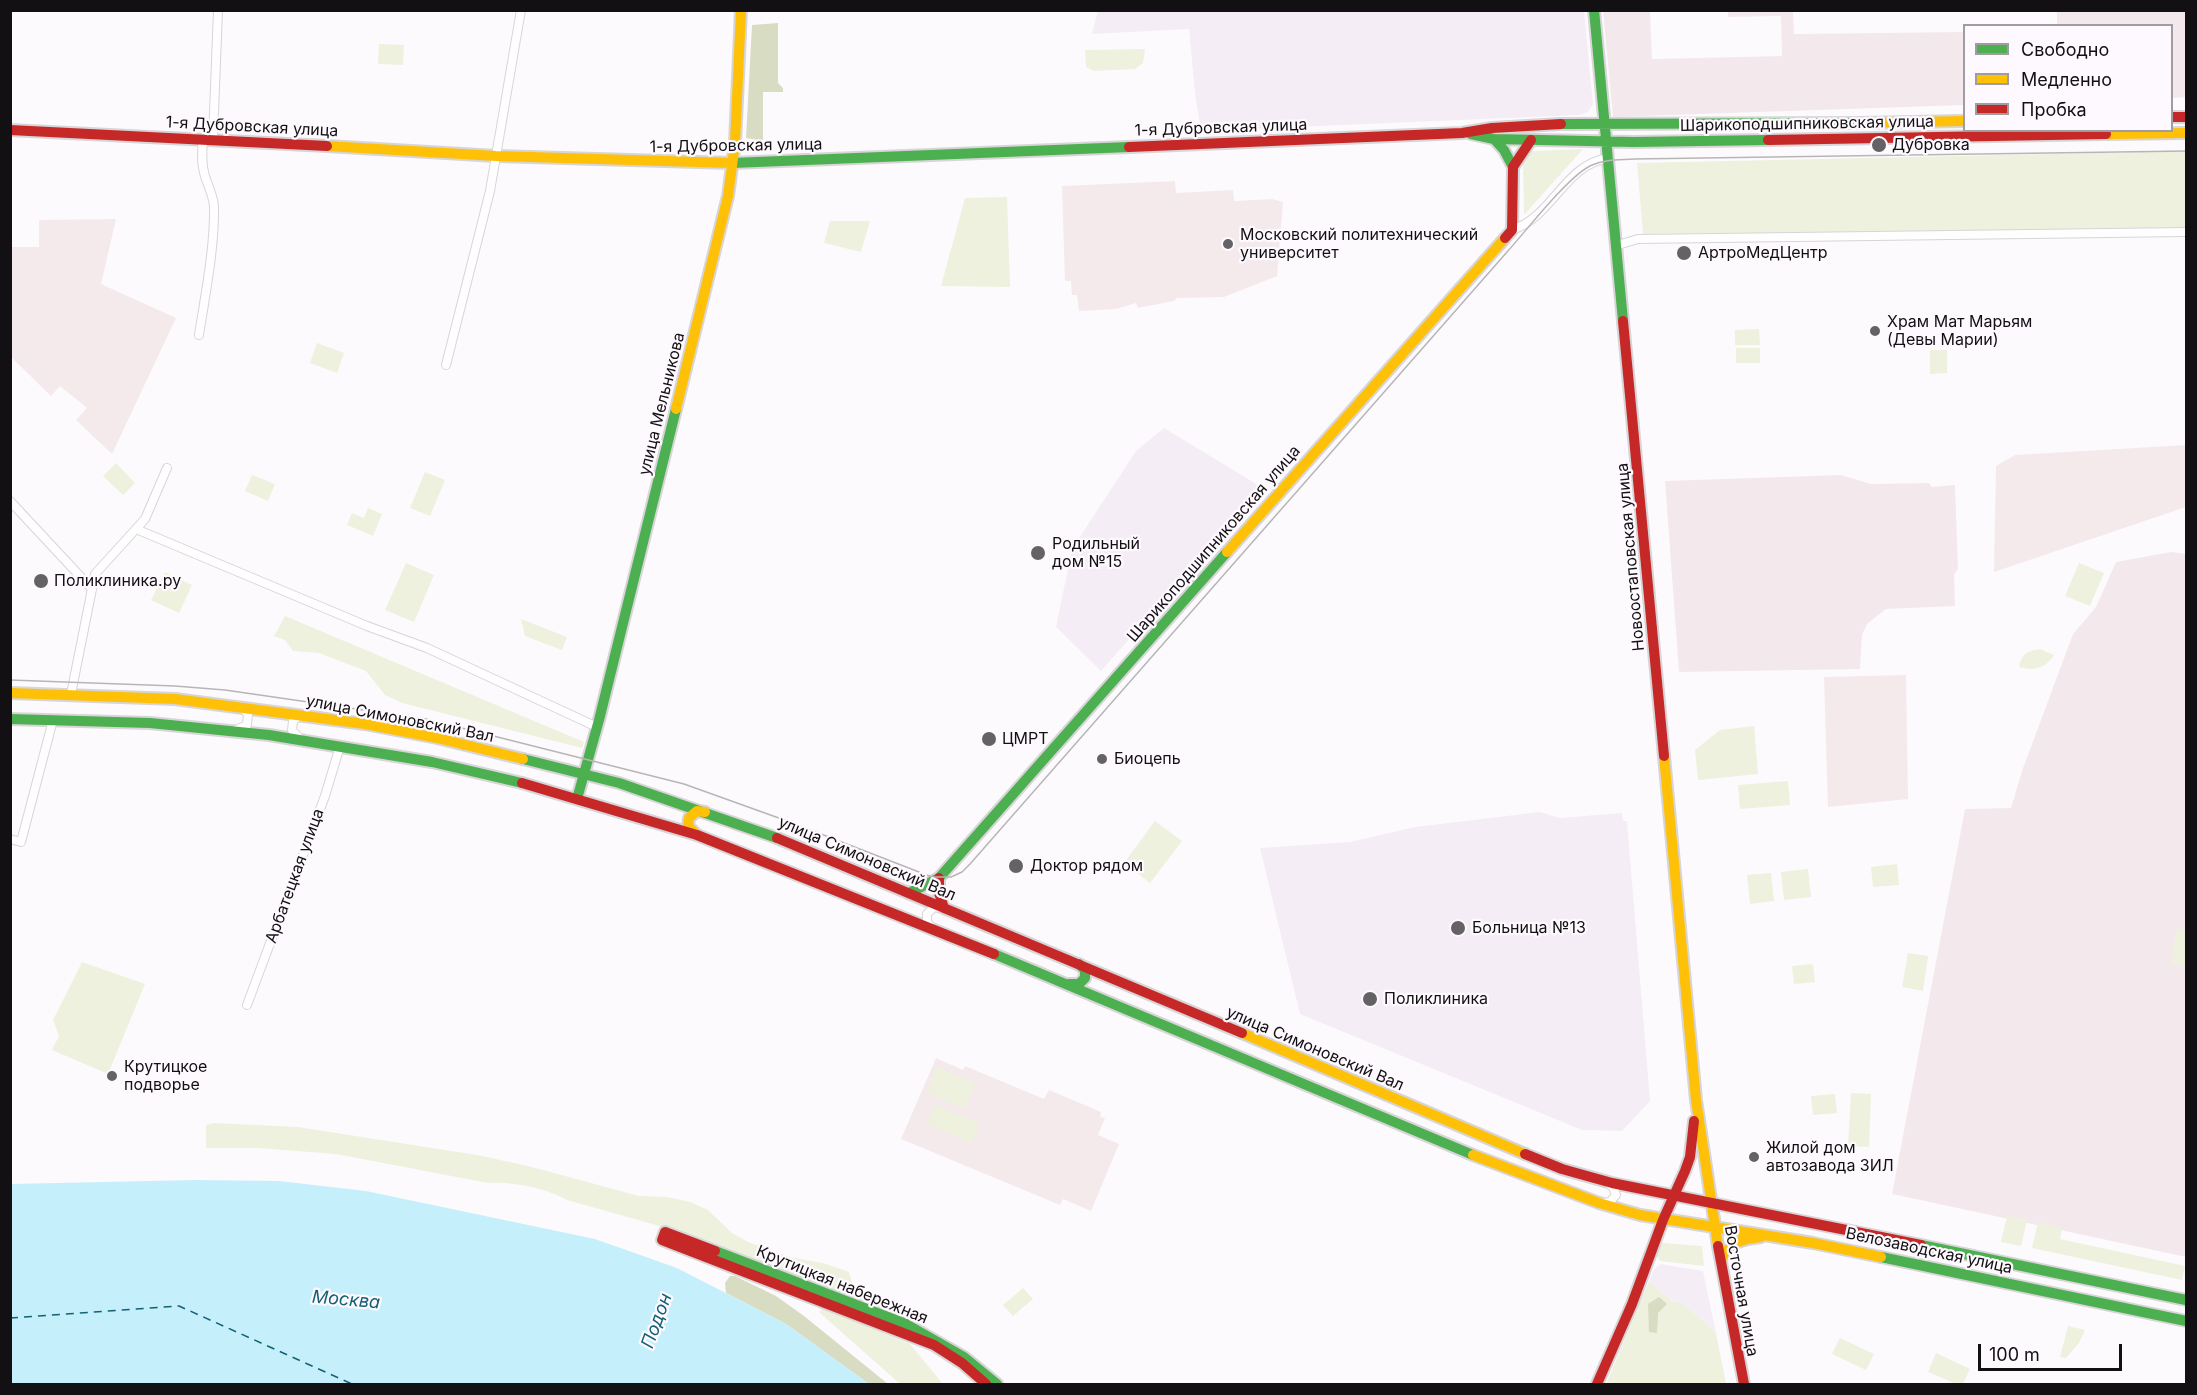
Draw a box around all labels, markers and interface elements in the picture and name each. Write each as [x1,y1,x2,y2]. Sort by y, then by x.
legend [1963,24,2173,132]
text: Свободно [2021,39,2109,60]
text: Медленно [2021,69,2112,90]
text: Пробка [2021,99,2087,120]
street label: Шарикоподшипниковская улица [1680,112,1934,136]
street label: 1-я Дубровская улица [165,113,339,141]
street label: 1-я Дубровская улица [1134,115,1308,141]
street label: 1-я Дубровская улица [649,135,823,157]
place label: Дубровка [1892,135,1970,155]
marker: Дубровка [1870,136,1888,154]
place label: Московский политехнический университет [1240,225,1478,263]
marker: Московский политехнический университет [1221,237,1235,251]
place label: АртроМедЦентр [1698,243,1828,263]
marker: АртроМедЦентр [1675,244,1693,262]
place label: Храм Мат Марьям (Девы Марии) [1887,312,2032,350]
marker: Храм Мат Марьям (Девы Марии) [1868,324,1882,338]
street label: улица Мельникова [635,330,689,478]
street label: Шарикоподшипниковская улица [1123,442,1305,646]
street label: Новоостаповская улица [1613,462,1649,652]
place label: Родильный дом №15 [1052,534,1140,572]
marker: Родильный дом №15 [1029,544,1047,562]
place label: Поликлиника.ру [54,571,181,591]
marker: Поликлиника.ру [32,572,50,590]
street label: улица Симоновский Вал [304,691,496,747]
place label: ЦМРТ [1002,729,1049,749]
marker: ЦМРТ [980,730,998,748]
place label: Биоцепь [1114,749,1181,769]
marker: Биоцепь [1095,752,1109,766]
street label: Арбатецкая улица [262,806,328,946]
street label: улица Симоновский Вал [775,813,959,905]
place label: Доктор рядом [1030,856,1143,876]
marker: Доктор рядом [1007,857,1025,875]
place label: Больница №13 [1472,918,1586,938]
marker: Больница №13 [1449,919,1467,937]
place label: Поликлиника [1384,989,1488,1009]
marker: Поликлиника [1361,990,1379,1008]
street label: улица Симоновский Вал [1223,1003,1407,1095]
place label: Крутицкое подворье [124,1057,207,1095]
marker: Крутицкое подворье [105,1069,119,1083]
place label: Жилой дом автозавода ЗИЛ [1766,1138,1894,1176]
marker: Жилой дом автозавода ЗИЛ [1747,1150,1761,1164]
street label: Восточная улица [1720,1224,1762,1358]
street label: Велозаводская улица [1844,1224,2014,1278]
street label: Крутицкая набережная [753,1242,931,1328]
water label: Москва [311,1286,381,1314]
water label: Подон [637,1291,677,1351]
scale bar [1981,1332,2125,1370]
text: 100 m [1989,1344,2040,1365]

